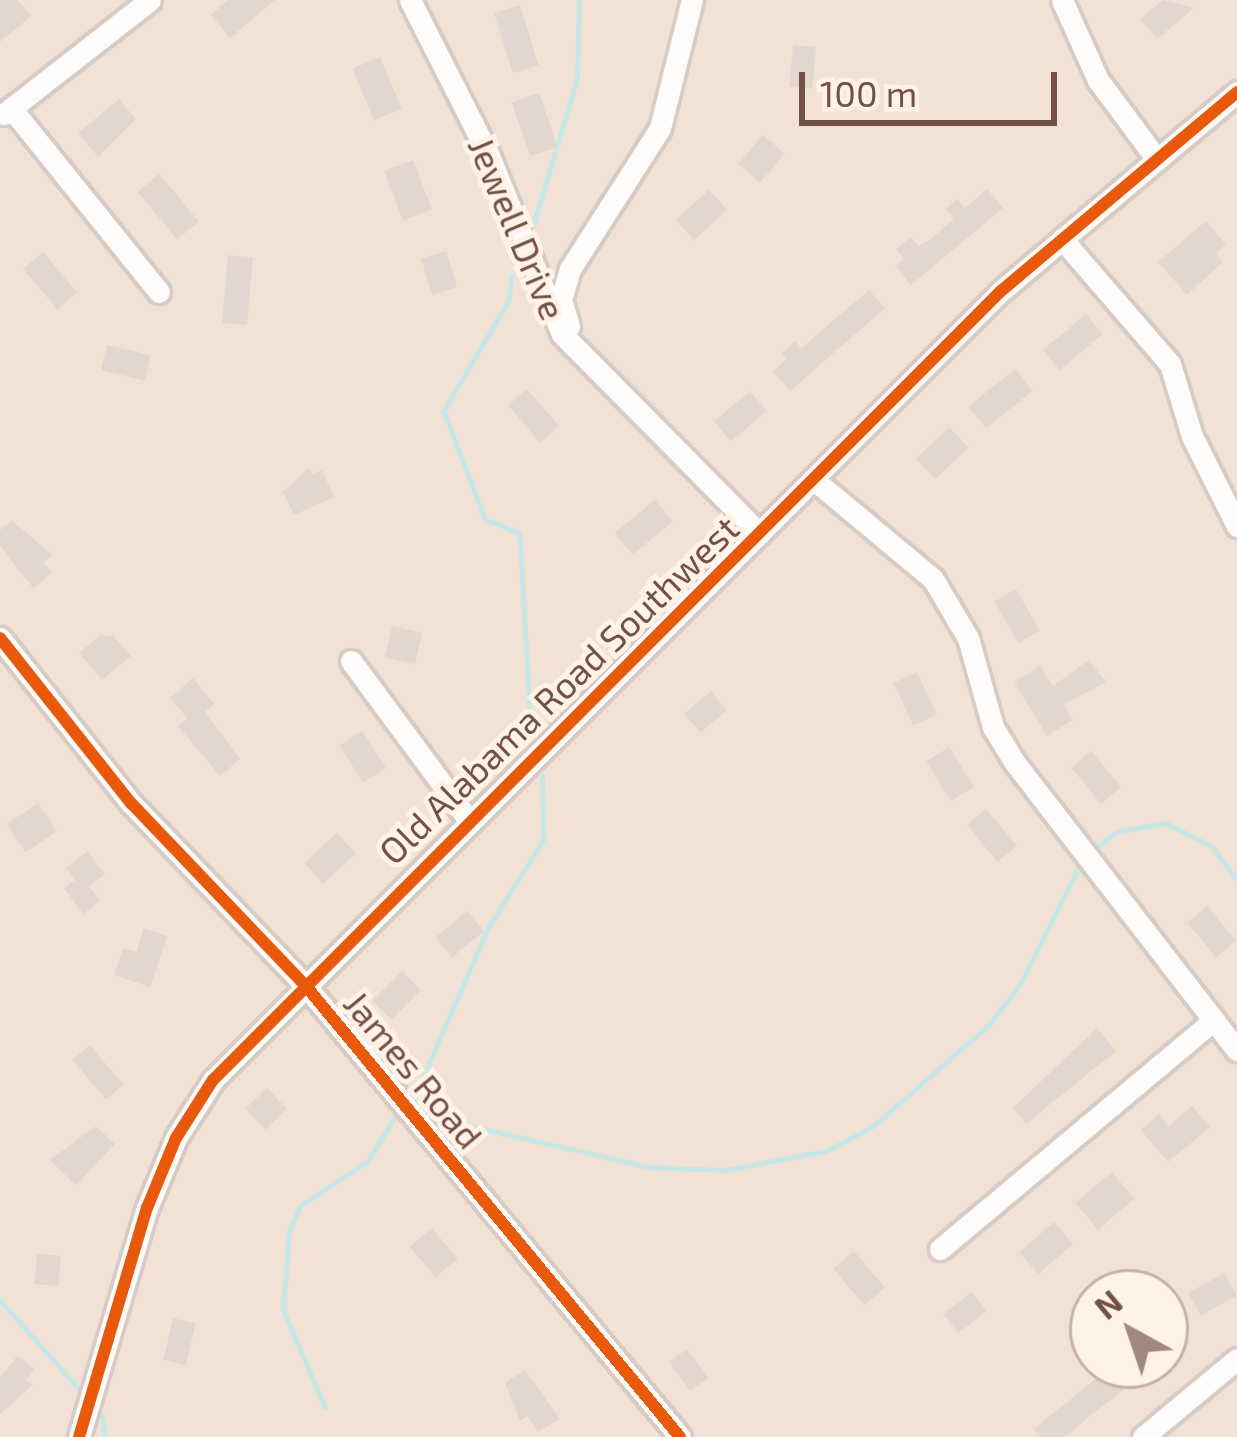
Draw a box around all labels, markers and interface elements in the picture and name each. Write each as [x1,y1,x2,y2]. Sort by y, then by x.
scale bar [805,48,1063,122]
text: 100 m [820,71,917,114]
street label: Jewell Drive [460,130,576,326]
street label: Old Alabama Road Southwest [369,506,747,872]
street label: James Road [336,982,492,1156]
north arrow [1069,1269,1189,1389]
text: N [1086,1281,1130,1327]

